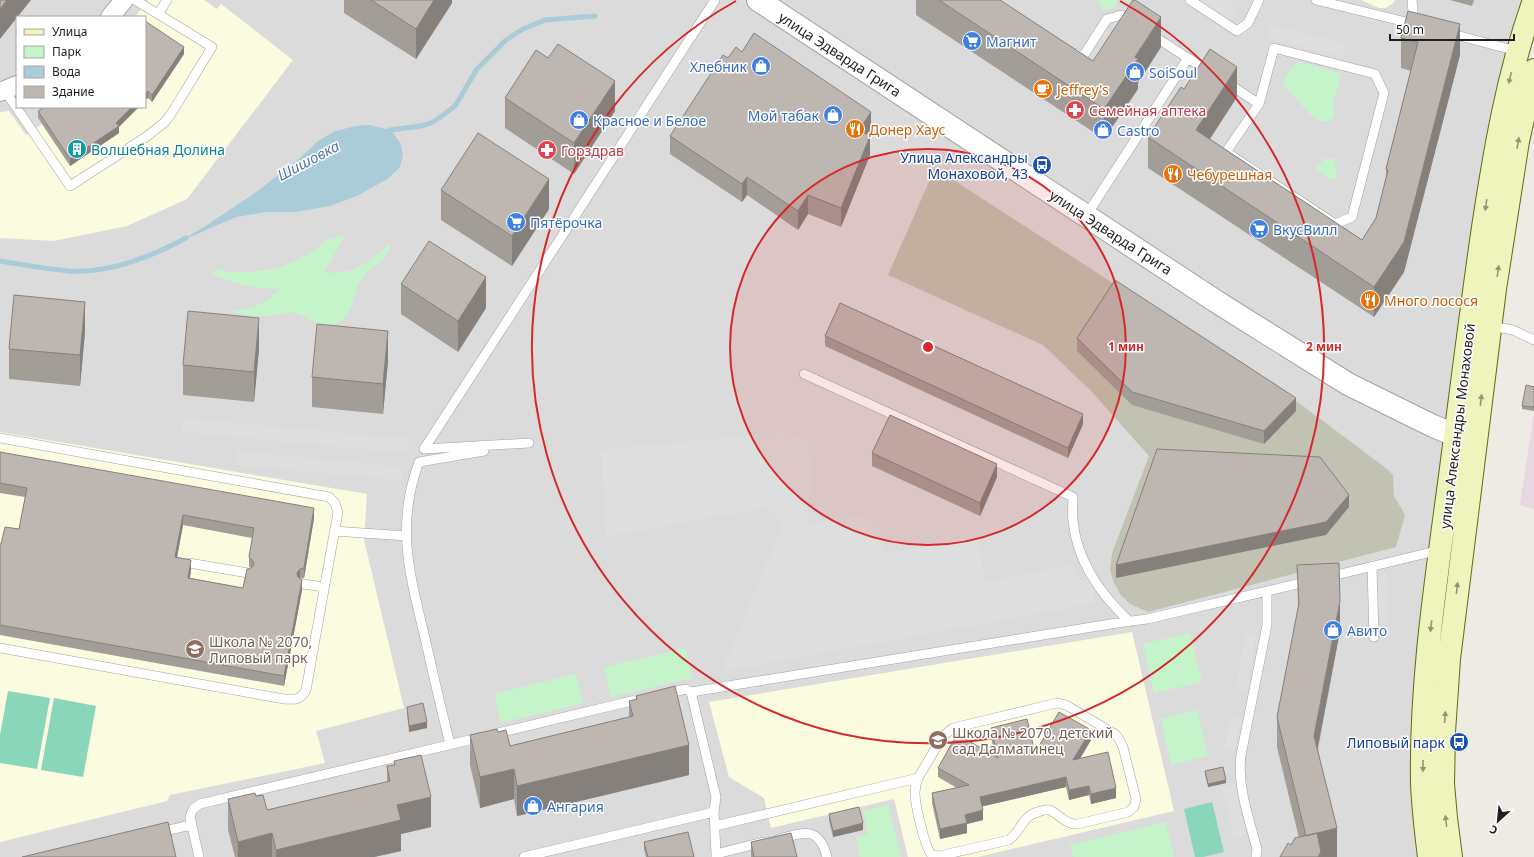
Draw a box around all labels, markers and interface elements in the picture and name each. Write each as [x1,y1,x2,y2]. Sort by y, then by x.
street label: улица Эдварда Грига [775,7,905,101]
legend [16,16,146,108]
scale bar [1390,16,1514,42]
text: 50 m [1396,21,1424,38]
text: Улица [52,23,87,40]
supermarket icon: Магнит [961,30,983,52]
place label: Магнит [986,32,1037,51]
text: Парк [52,43,82,60]
shop icon: Хлебник [750,55,772,77]
place label: Хлебник [690,57,748,76]
shop icon: SoiSoul [1124,61,1146,83]
text: Вода [52,63,81,80]
place label: SoiSoul [1149,63,1197,82]
one-way arrow [1507,71,1513,84]
cafe icon: Jeffrey's [1032,78,1054,100]
place label: Jeffrey's [1055,80,1109,99]
text: Здание [52,83,95,100]
pharmacy icon: Семейная аптека [1064,99,1086,121]
place label: Семейная аптека [1089,101,1206,120]
shop icon: Мой табак [822,104,844,126]
place label: Мой табак [748,106,820,125]
shop icon: Красное и Белое [568,109,590,131]
place label: Красное и Белое [593,111,706,130]
restaurant icon: Донер Хаус [844,118,866,140]
shop icon: Castro [1092,119,1114,141]
place label: Донер Хаус [869,120,945,139]
place label: Castro [1117,121,1159,140]
water label: Шишовка [273,135,343,185]
one-way arrow [1515,137,1521,149]
building icon: Волшебная Долина [66,138,88,160]
pharmacy icon: Горздрав [536,139,558,161]
place label: Волшебная Долина [91,140,225,159]
place label: Горздрав [561,141,624,160]
place label: Улица Александры Монаховой, 43 [900,148,1028,183]
bus stop icon: Улица Александры Монаховой, 43 [1031,154,1053,176]
restaurant icon: Чебурешная [1162,163,1184,185]
place label: Чебурешная [1187,165,1272,184]
street label: улица Эдварда Грига [1046,185,1176,279]
one-way arrow [1483,199,1489,211]
supermarket icon: Пятёрочка [505,211,527,233]
place label: Пятёрочка [530,213,602,232]
supermarket icon: ВкусВилл [1248,218,1270,240]
place label: ВкусВилл [1273,220,1337,239]
one-way arrow [1495,265,1501,277]
restaurant icon: Много лосося [1359,289,1381,311]
place label: Много лосося [1384,291,1478,310]
street label: улица Александры Монаховой [1435,322,1479,530]
text: 1 мин [1108,338,1144,355]
text: 2 мин [1306,338,1342,355]
centre of rings [921,340,935,354]
one-way arrow [1478,394,1484,406]
one-way arrow [1454,582,1461,594]
shop icon: Авито [1322,619,1344,641]
one-way arrow [1428,620,1435,632]
place label: Авито [1347,621,1387,640]
place label: Школа № 2070, Липовый парк [209,632,312,667]
school or university icon: Школа № 2070, Липовый парк [184,638,206,660]
one-way arrow [1441,711,1448,723]
place label: Школа № 2070, детский сад Далматинец [952,723,1113,758]
school or university icon: Школа № 2070, детский сад Далматинец [927,729,949,751]
bus stop icon: Липовый парк [1448,731,1470,753]
place label: Липовый парк [1347,733,1446,752]
one-way arrow [1419,760,1426,772]
shop icon: Ангария [522,795,544,817]
place label: Ангария [547,797,604,816]
north arrow [1478,801,1518,841]
one-way arrow [1443,814,1449,827]
text: С [1487,822,1500,839]

